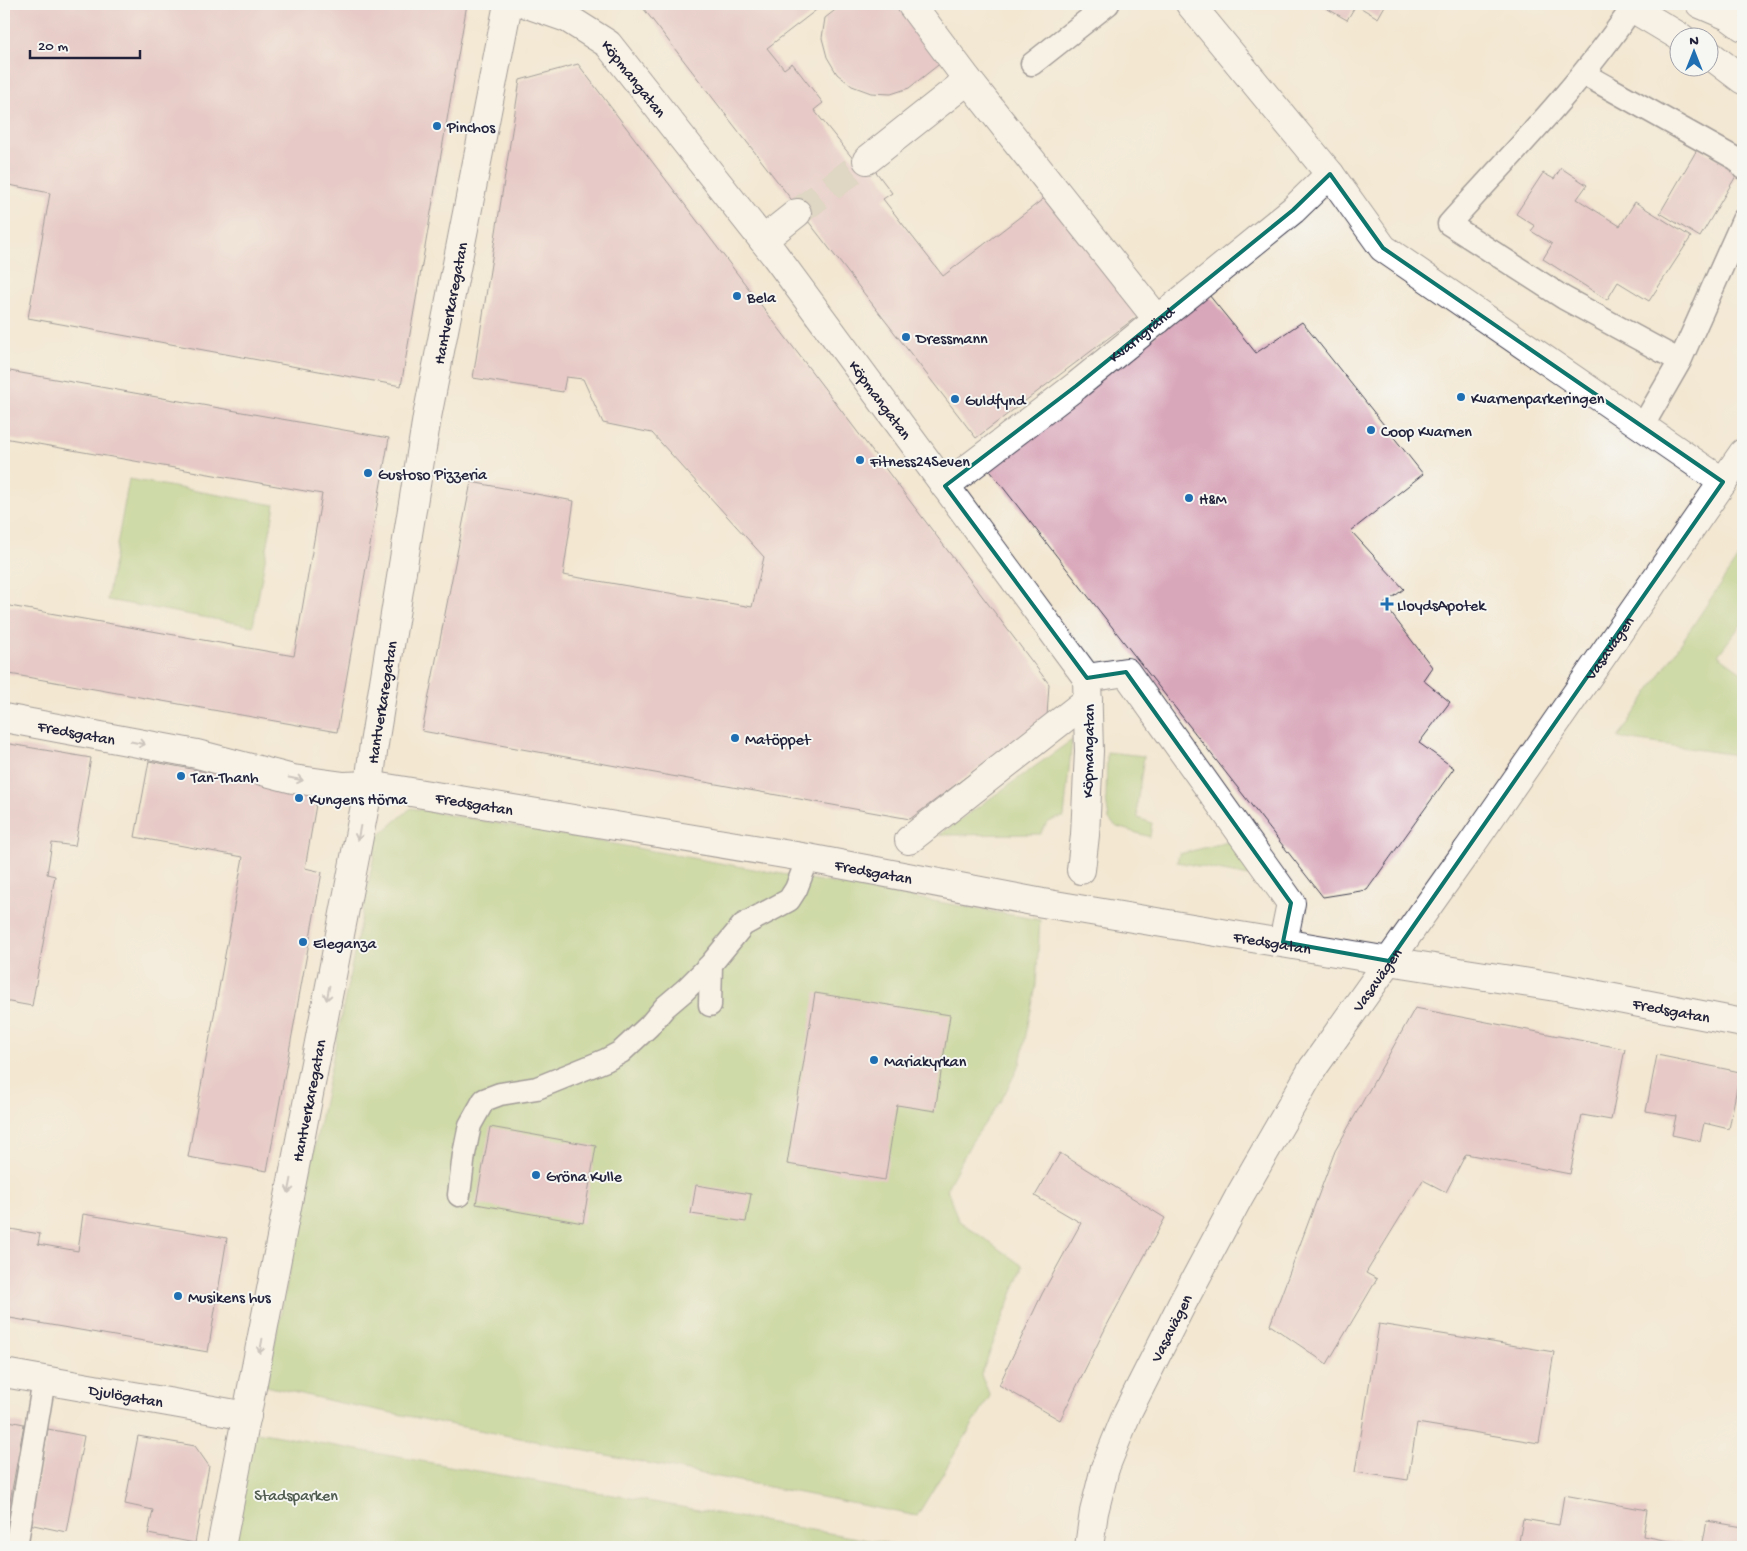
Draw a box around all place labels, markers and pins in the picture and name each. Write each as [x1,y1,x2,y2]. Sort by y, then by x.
marker: Pinchos [431,120,443,132]
place label: Pinchos [446,120,496,139]
marker: Bela [731,290,743,302]
place label: Bela [746,290,777,309]
marker: Dressmann [900,331,912,343]
place label: Dressmann [915,331,988,350]
marker: Kvarnenparkeringen [1455,391,1467,403]
place label: Kvarnenparkeringen [1471,391,1605,410]
marker: Guldfynd [949,393,961,405]
place label: Guldfynd [965,393,1027,412]
marker: Coop Kvarnen [1365,424,1377,436]
place label: Coop Kvarnen [1381,424,1472,443]
marker: Fitness24Seven [854,454,866,466]
place label: Fitness24Seven [869,454,970,473]
marker: Gustoso Pizzeria [362,467,374,479]
place label: Gustoso Pizzeria [378,467,488,486]
marker: H&M [1183,492,1195,504]
place label: H&M [1199,492,1228,511]
marker: LloydsApotek [1381,598,1393,610]
place label: LloydsApotek [1397,598,1487,617]
marker: Matöppet [729,732,741,744]
place label: Matöppet [745,732,812,751]
marker: Tan-Thanh [175,770,187,782]
place label: Tan-Thanh [190,770,259,789]
marker: Kungens Hörna [293,792,305,804]
place label: Kungens Hörna [309,792,408,811]
marker: Eleganza [297,936,309,948]
place label: Eleganza [313,936,377,955]
marker: Mariakyrkan [868,1054,880,1066]
place label: Mariakyrkan [884,1054,967,1073]
marker: Gröna Kulle [530,1169,542,1181]
place label: Gröna Kulle [546,1169,623,1188]
marker: Musikens hus [172,1290,184,1302]
place label: Musikens hus [188,1290,272,1309]

